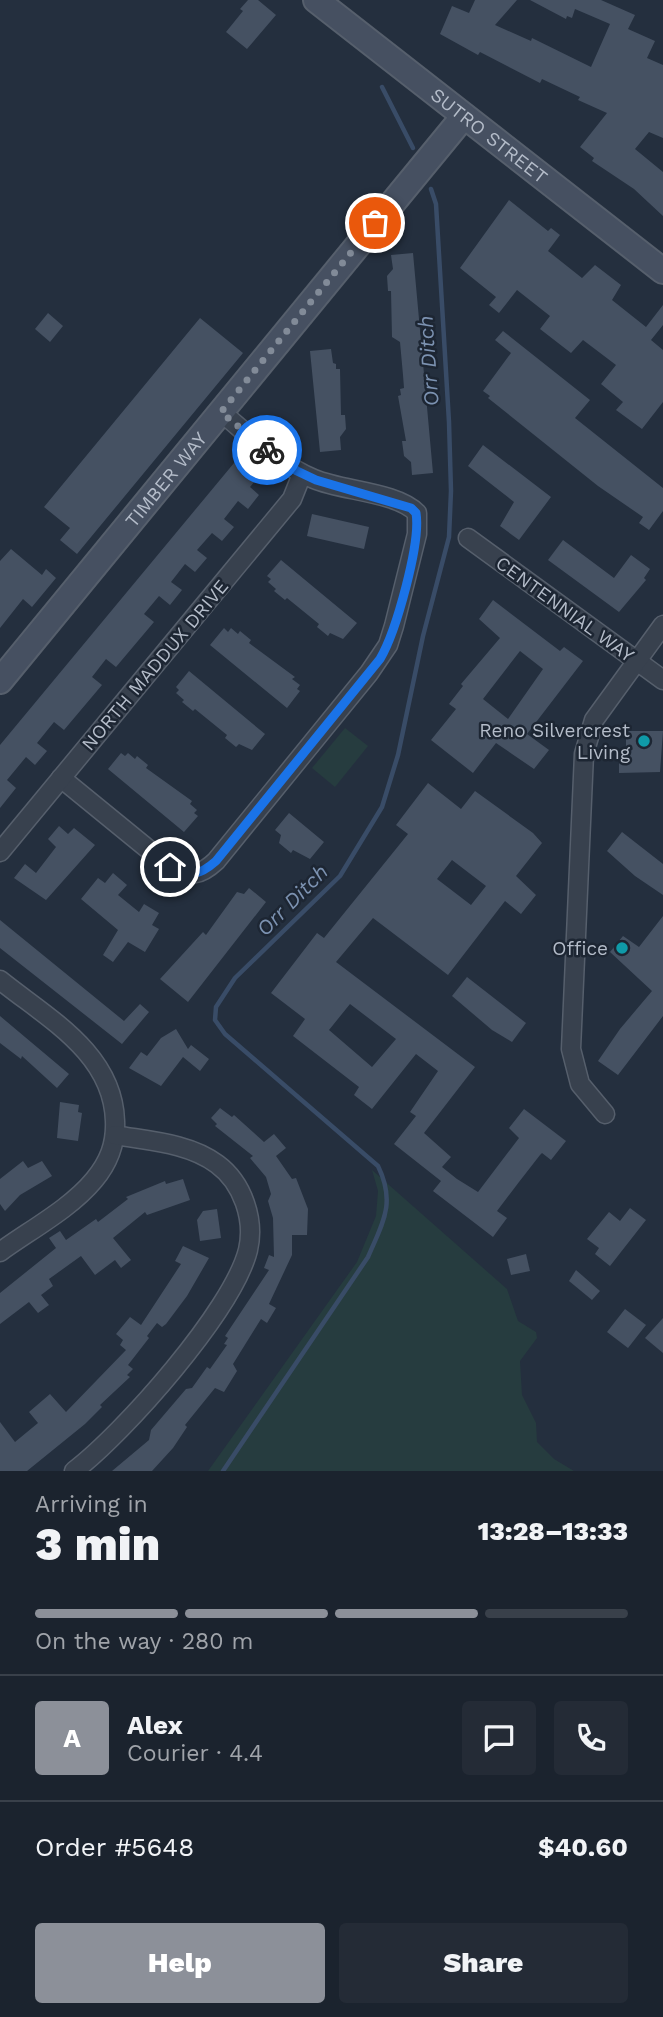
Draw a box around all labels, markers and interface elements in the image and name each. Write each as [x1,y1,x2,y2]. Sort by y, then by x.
street label: SUTRO STREET [426,83,552,188]
pin [345,193,405,253]
icon: bag [356,204,394,242]
water label: Orr Ditch [412,315,444,407]
courier [232,415,302,485]
street label: TIMBER WAY [120,427,211,532]
icon: bike [248,431,286,469]
street label: CENTENNIAL WAY [491,551,639,667]
street label: NORTH MADDUX DRIVE [77,575,233,755]
place label: Reno Silvercrest Living [479,719,631,764]
marker: Reno Silvercrest Living [636,733,652,749]
pin [140,837,200,897]
icon: home [151,848,189,886]
water label: Orr Ditch [251,859,333,941]
place label: Office [552,937,608,960]
marker: Office [614,940,630,956]
text: Arriving in [35,1491,148,1518]
text: 13:28–13:33 [478,1516,628,1546]
text: 3 min [35,1517,160,1571]
text: On the way · 280 m [35,1628,253,1655]
button: chat [462,1701,536,1775]
button: phone [554,1701,628,1775]
text: Alex [127,1710,183,1740]
text: A [63,1723,81,1753]
text: Courier · 4.4 [127,1740,263,1767]
text: Order #5648 [35,1832,194,1862]
text: $40.60 [538,1832,628,1862]
button: Help [35,1923,325,2003]
button: Share [339,1923,628,2003]

